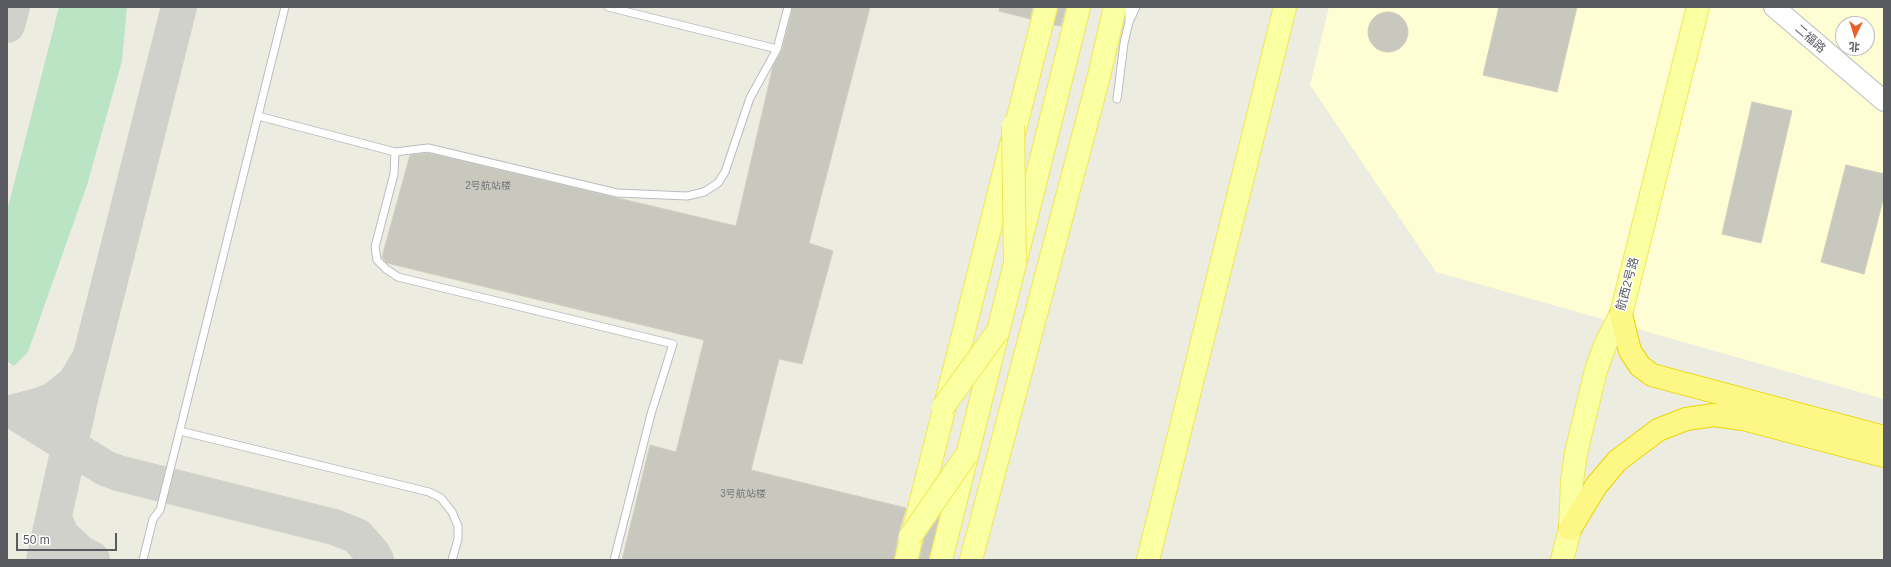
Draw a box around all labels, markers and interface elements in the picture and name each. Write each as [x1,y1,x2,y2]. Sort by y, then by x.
north arrow [1835,16,1875,56]
street label: 二福路 [1792,22,1828,56]
text: 北 [1848,41,1860,53]
house number: 2号航站楼 [465,180,511,192]
street label: 航西2号路 [1614,256,1642,312]
house number: 3号航站楼 [720,488,766,500]
scale bar [18,525,119,551]
text: 50 m [23,533,50,547]

